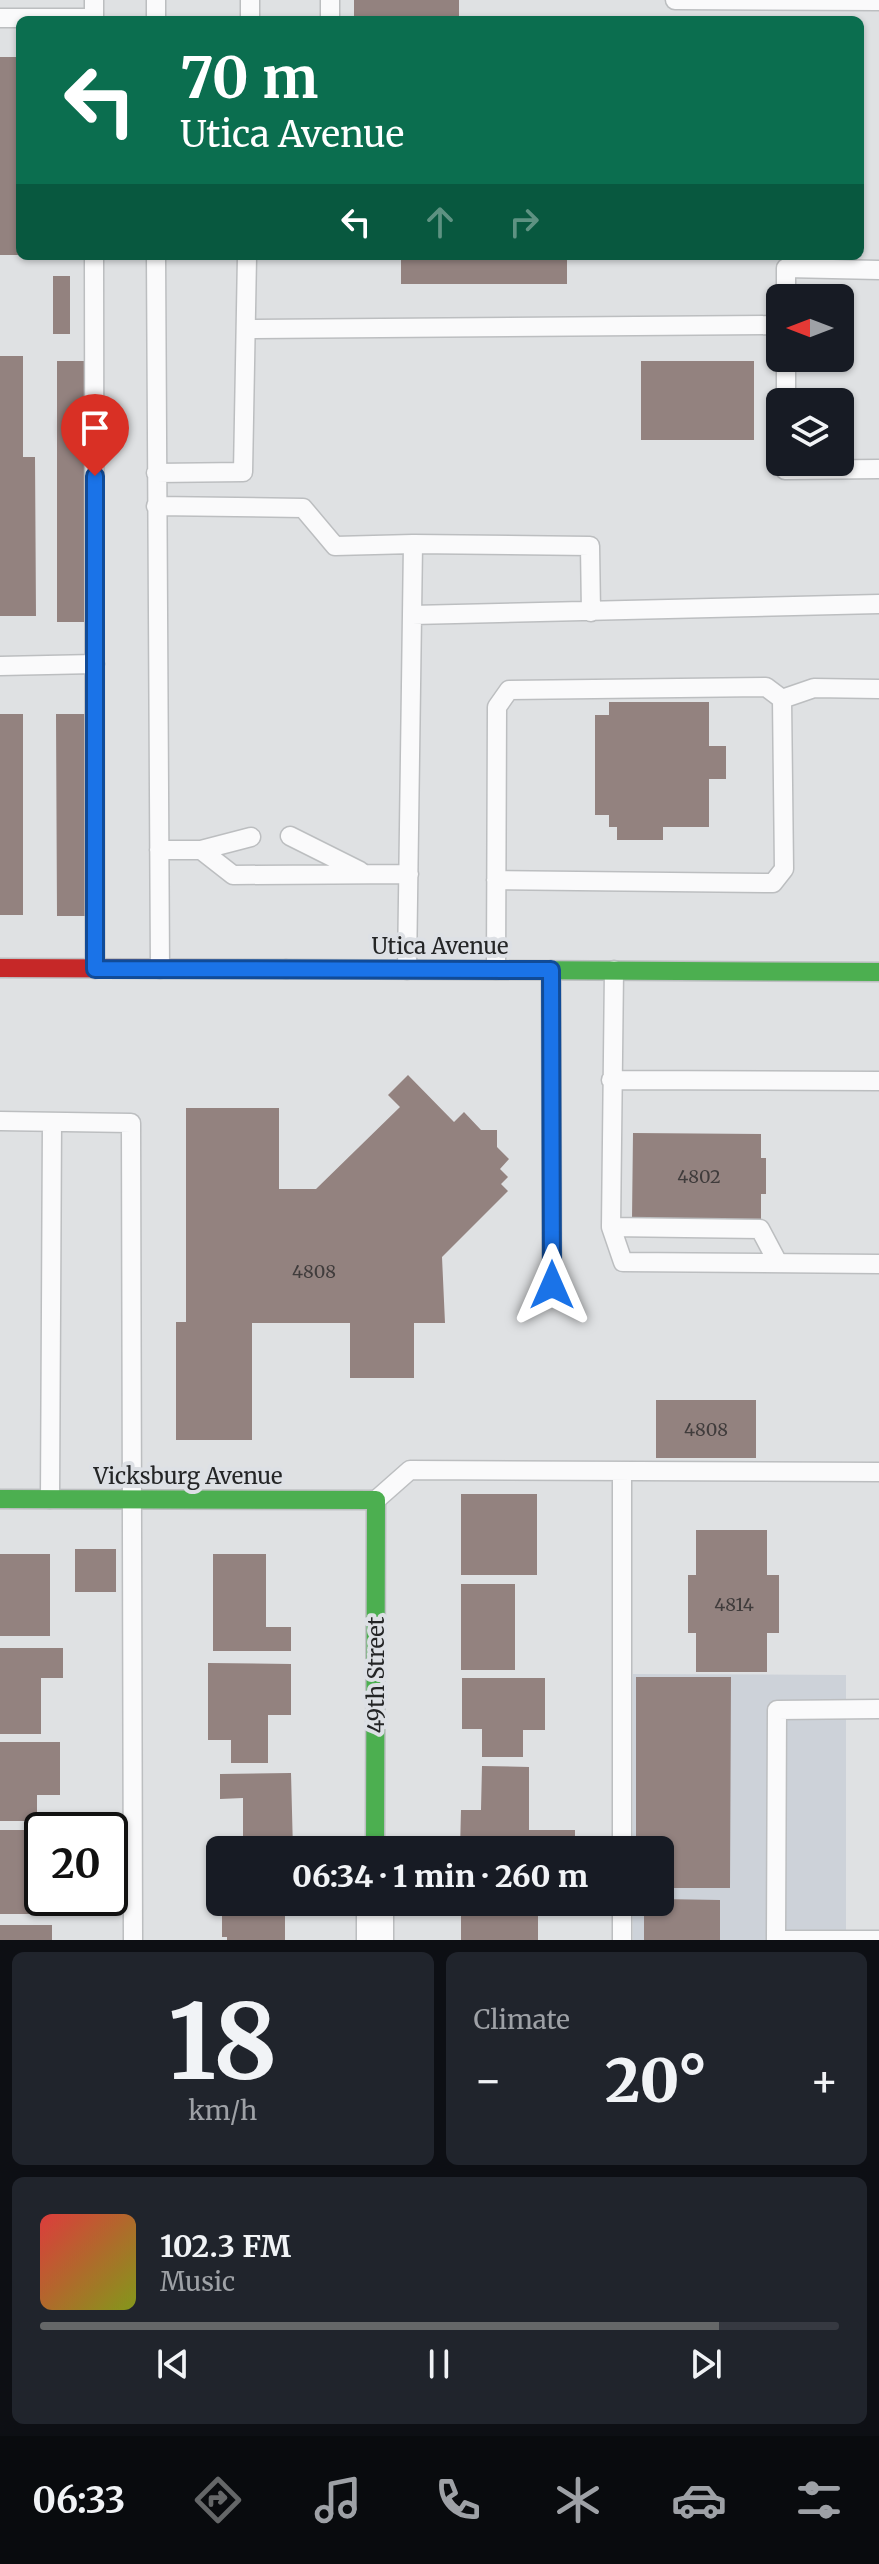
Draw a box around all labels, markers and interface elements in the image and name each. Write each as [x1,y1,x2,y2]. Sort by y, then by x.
text: 70 m [180,43,318,113]
icon: left [48,48,152,152]
text: Utica Avenue [180,112,404,157]
icon: left [334,200,378,244]
icon: ahead [418,200,462,244]
icon: right [502,200,546,244]
north arrow [766,284,854,372]
map controls [766,284,854,476]
button: layers [766,388,854,476]
pin [61,394,129,476]
icon: arrive [73,406,117,450]
street label: Utica Avenue [371,932,509,960]
house number: 4802 [677,1165,721,1188]
position arrow [510,1243,594,1327]
house number: 4808 [292,1260,336,1283]
house number: 4808 [684,1418,728,1441]
street label: Vicksburg Avenue [93,1462,282,1490]
house number: 4814 [714,1593,754,1616]
street label: 49th Street [362,1616,390,1733]
speed limit sign: 20 [24,1812,128,1916]
text: 06:34 · 1 min · 260 m [292,1857,588,1895]
text: 18 [168,1977,278,2107]
text: Climate [474,2003,570,2036]
text: 20° [605,2043,707,2118]
text: − [474,2053,503,2108]
text: + [810,2053,839,2108]
text: km/h [188,2094,257,2127]
text: 102.3 FM [160,2227,291,2265]
text: Music [160,2265,235,2298]
icon: previous [151,2342,195,2386]
icon: pause [417,2342,461,2386]
icon: next [684,2342,728,2386]
icon: directions [190,2472,246,2528]
icon: music [310,2472,366,2528]
icon: phone [430,2472,486,2528]
icon: climate [550,2472,606,2528]
icon: car [671,2472,727,2528]
icon: filters [791,2472,847,2528]
text: 06:33 [32,2478,125,2523]

